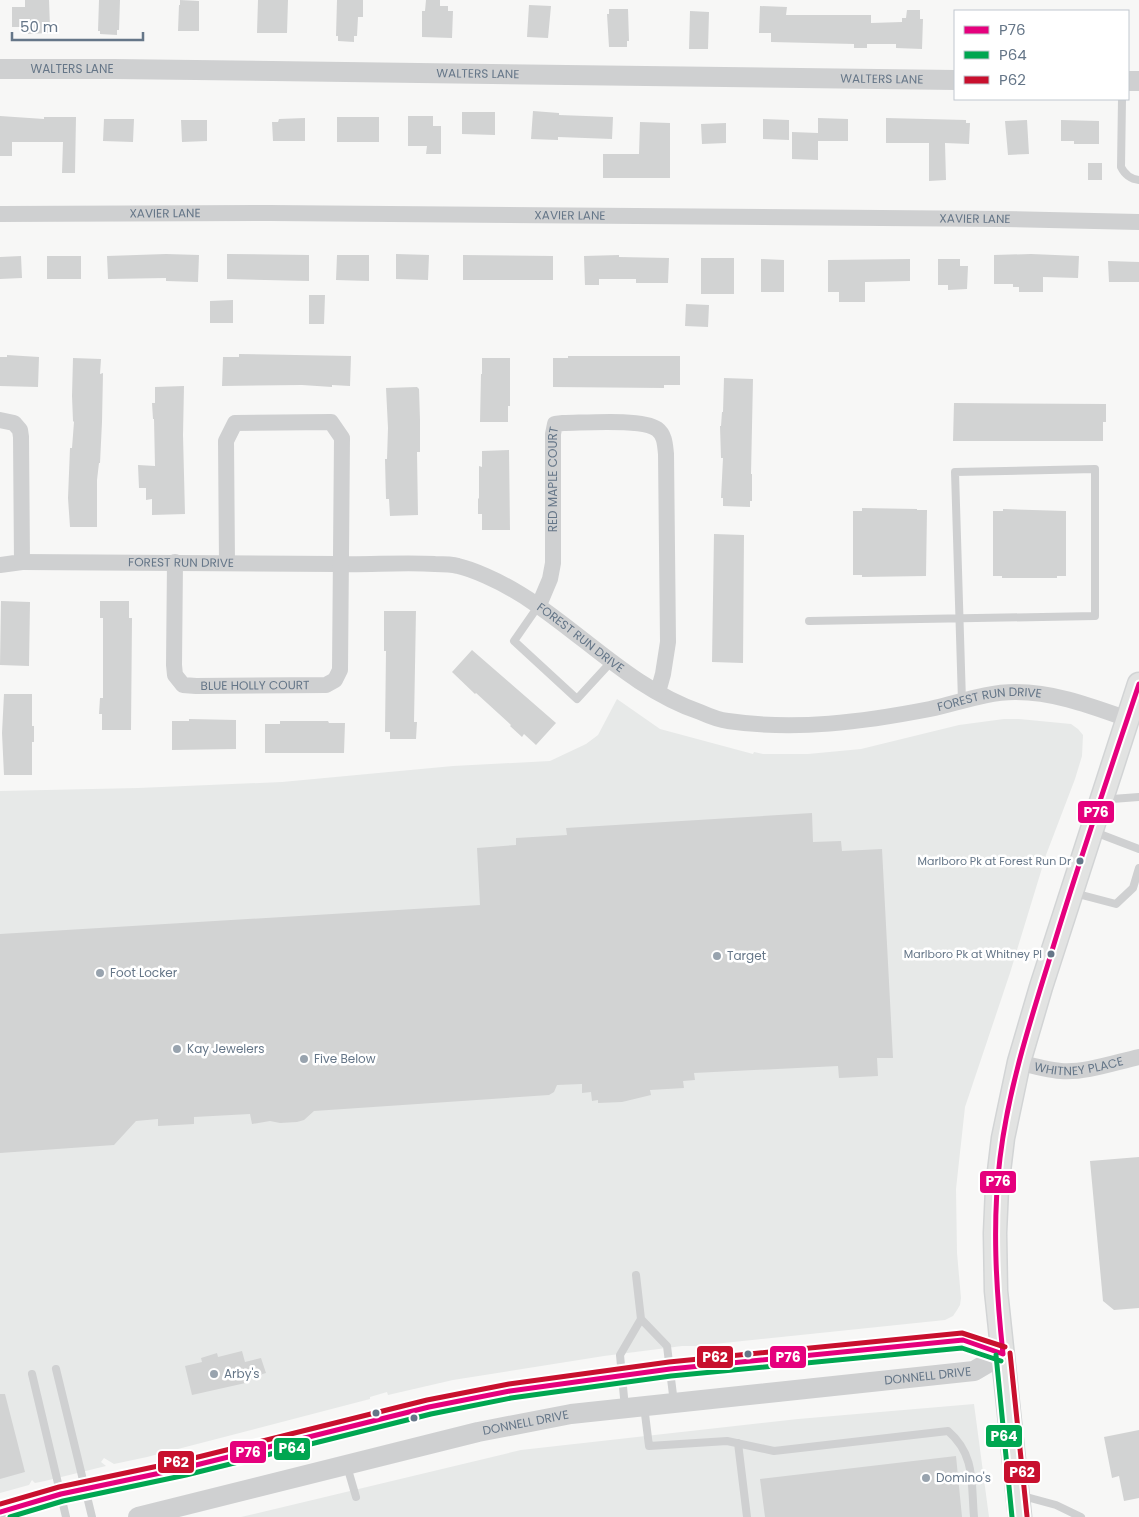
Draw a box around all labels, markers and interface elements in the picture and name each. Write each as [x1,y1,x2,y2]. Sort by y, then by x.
scale bar [12,10,144,42]
legend [954,10,1129,100]
text: 50 m [20,16,58,37]
text: P76 [999,19,1025,40]
text: P64 [999,44,1027,65]
street label: WALTERS LANE [30,60,114,77]
street label: WALTERS LANE [436,64,520,82]
text: P62 [999,69,1026,90]
street label: WALTERS LANE [840,70,924,88]
street label: XAVIER LANE [129,204,201,222]
street label: XAVIER LANE [534,206,606,224]
street label: XAVIER LANE [939,209,1011,227]
street label: RED MAPLE COURT [544,425,562,532]
street label: FOREST RUN DRIVE [128,553,234,571]
street label: FOREST RUN DRIVE [534,598,628,676]
street label: BLUE HOLLY COURT [201,676,310,694]
street label: FOREST RUN DRIVE [935,683,1043,715]
line badge: P76 [1077,800,1115,824]
text: P76 [1083,802,1109,822]
place label: Marlboro Pk at Forest Run Dr [918,853,1071,869]
marker: Marlboro Pk at Forest Run Dr [1075,856,1085,866]
place label: Marlboro Pk at Whitney Pl [904,946,1042,962]
place label: Target [727,947,766,964]
marker: Marlboro Pk at Whitney Pl [1046,949,1056,959]
marker: Target [711,950,723,962]
place label: Foot Locker [110,964,178,981]
marker: Foot Locker [94,967,106,979]
place label: Kay Jewelers [187,1040,264,1057]
marker: Kay Jewelers [171,1043,183,1055]
place label: Five Below [314,1050,376,1067]
street label: WHITNEY PLACE [1033,1052,1125,1079]
marker: Five Below [298,1053,310,1065]
line badge: P76 [979,1170,1017,1194]
text: P76 [985,1171,1011,1191]
line badge: P62 [696,1345,734,1369]
line badge: P76 [769,1345,807,1369]
text: P62 [702,1347,728,1367]
text: P76 [775,1347,801,1367]
unlabelled marker [743,1349,753,1359]
street label: DONNELL DRIVE [883,1362,972,1389]
place label: Arby's [224,1365,260,1382]
marker: Arby's [208,1368,220,1380]
street label: DONNELL DRIVE [481,1406,570,1439]
unlabelled marker [371,1408,381,1418]
unlabelled marker [409,1413,419,1423]
line badge: P64 [985,1424,1023,1448]
text: P64 [990,1426,1018,1446]
line badge: P64 [273,1437,311,1461]
text: P64 [278,1438,306,1458]
line badge: P76 [229,1440,267,1464]
text: P76 [235,1442,261,1462]
line badge: P62 [157,1450,195,1474]
text: P62 [163,1452,189,1472]
line badge: P62 [1003,1460,1041,1484]
text: P62 [1009,1462,1035,1482]
place label: Domino's [936,1469,991,1486]
marker: Domino's [920,1472,932,1484]

